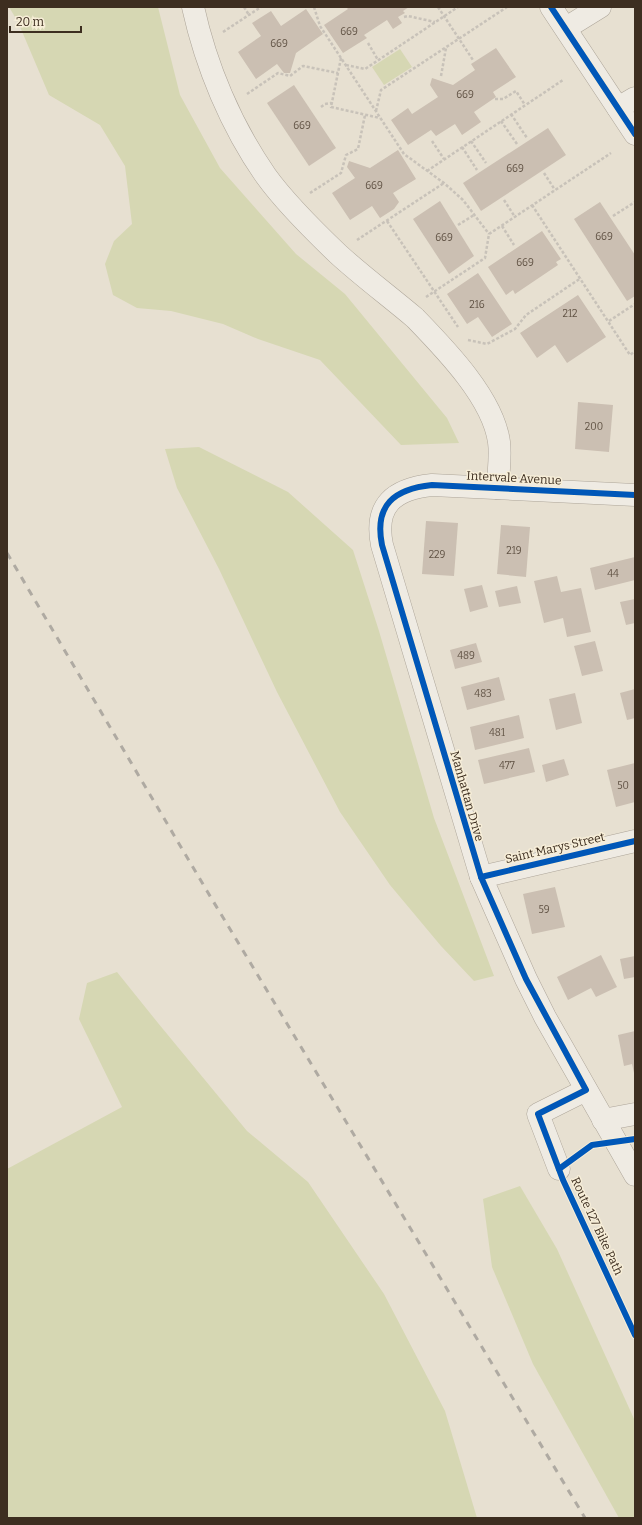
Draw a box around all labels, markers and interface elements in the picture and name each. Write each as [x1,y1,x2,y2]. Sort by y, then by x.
scale bar [10,8,81,34]
text: 20 m [16,15,45,29]
house number: 669 [340,26,358,38]
house number: 669 [270,38,288,50]
house number: 669 [456,89,474,101]
house number: 669 [293,120,311,132]
house number: 669 [506,163,524,175]
house number: 669 [365,180,383,192]
house number: 669 [595,231,613,243]
house number: 669 [435,232,453,244]
house number: 669 [516,257,534,269]
house number: 216 [469,299,485,311]
house number: 212 [563,308,577,320]
house number: 200 [585,421,603,433]
street label: Intervale Avenue [466,469,562,487]
house number: 219 [506,545,522,557]
house number: 229 [429,549,446,561]
house number: 44 [607,568,619,580]
house number: 489 [457,650,475,662]
house number: 483 [474,688,492,700]
house number: 481 [489,727,505,739]
street label: Manhattan Drive [447,749,487,843]
house number: 477 [499,760,515,772]
house number: 50 [617,780,629,792]
street label: Saint Marys Street [504,830,607,866]
house number: 59 [538,904,550,916]
street label: Route 127 Bike Path [568,1175,626,1278]

